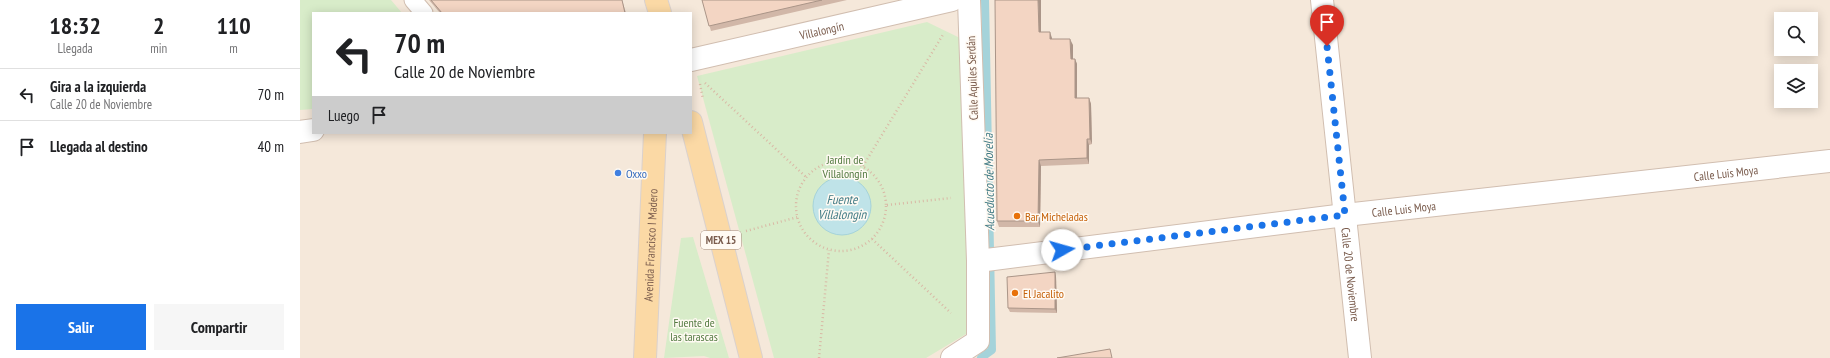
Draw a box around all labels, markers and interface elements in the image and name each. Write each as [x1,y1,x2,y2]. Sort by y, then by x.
pin [1310,5,1344,46]
text: 18:32 [49,10,101,41]
text: 2 [153,10,164,41]
text: 110 [216,10,251,41]
icon: arrive [1316,11,1338,33]
map controls [1774,12,1818,108]
button: search [1774,12,1818,56]
street label: Villalongín [797,18,845,43]
text: 70 m [394,24,445,61]
icon: left [328,28,380,80]
street label: Calle Aquiles Serdán [963,36,981,120]
text: Llegada [57,40,93,57]
text: min [150,40,167,57]
text: m [229,40,238,57]
text: Calle 20 de Noviembre [394,60,535,83]
button: layers [1774,64,1818,108]
text: Gira a la izquierda [50,77,146,96]
icon: left [16,84,38,106]
text: 70 m [258,85,284,104]
text: Calle 20 de Noviembre [50,96,152,113]
icon: arrive [368,104,390,126]
text: Luego [328,106,360,125]
water label: Acueducto de Morelia [980,133,998,231]
icon: arrive [16,136,38,158]
text: Llegada al destino [50,137,148,156]
text: 40 m [258,137,284,156]
park label: Jardín de Villalongín [822,152,867,181]
street label: Calle Luis Moya [1693,162,1759,184]
place label: Oxxo [626,166,647,181]
marker: Oxxo [613,168,623,178]
street label: Avenida Francisco I Madero [640,188,660,302]
water label: Fuente Villalongin [818,191,868,223]
street label: Calle Luis Moya [1371,197,1437,219]
place label: Bar Micheladas [1025,209,1088,224]
marker: Bar Micheladas [1012,211,1022,221]
street label: Calle 20 de Noviembre [1339,227,1364,322]
position arrow [1041,229,1083,271]
road number: MEX 15 [701,231,741,249]
place label: El Jacalito [1023,286,1064,301]
marker: El Jacalito [1010,288,1020,298]
button: Salir [16,304,146,350]
button: Compartir [154,304,284,350]
park label: Fuente de las tarascas [670,315,718,344]

